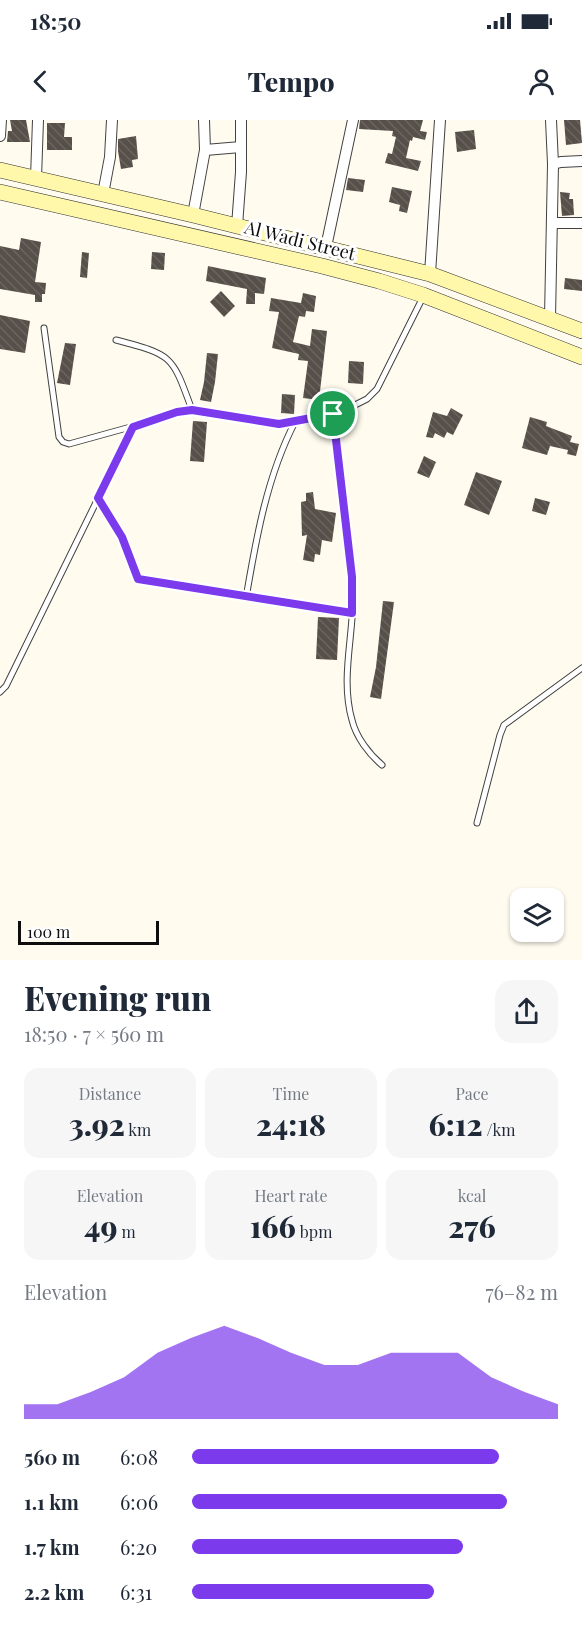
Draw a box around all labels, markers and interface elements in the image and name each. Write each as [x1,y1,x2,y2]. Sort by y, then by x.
text: 18:50 [30,6,81,36]
text: Tempo [247,63,335,99]
icon: back [24,65,57,98]
icon: person [525,65,558,98]
street label: Al Wadi Street [241,214,359,266]
pin [307,388,358,439]
icon: arrive [316,397,349,430]
map controls [510,888,564,942]
button: layers [510,888,564,942]
scale bar [18,918,159,946]
text: 100 m [27,921,70,942]
text: Evening run [24,975,211,1019]
button: share [495,980,558,1043]
text: 18:50 · 7 × 560 m [24,1020,164,1047]
text: Distance [79,1083,141,1104]
text: Time [273,1083,309,1104]
text: Pace [455,1083,489,1104]
text: 3.92 [69,1104,125,1144]
text: 24:18 [256,1104,326,1144]
text: 6:12 [429,1104,483,1144]
text: km [125,1119,151,1140]
text: /km [483,1119,515,1140]
text: Elevation [77,1185,143,1206]
text: Heart rate [254,1185,328,1206]
text: kcal [458,1185,486,1206]
text: 49 [84,1206,117,1246]
text: 166 [250,1206,296,1246]
text: 276 [448,1206,496,1246]
text: m [117,1221,136,1242]
text: bpm [296,1221,332,1242]
text: Elevation [24,1278,107,1305]
text: 76–82 m [485,1278,558,1305]
text: 560 m [24,1443,80,1470]
text: 6:08 [120,1443,158,1470]
text: 1.1 km [24,1488,79,1515]
text: 6:06 [120,1488,158,1515]
text: 1.7 km [24,1533,80,1560]
text: 6:20 [120,1533,157,1560]
text: 2.2 km [24,1578,84,1605]
text: 6:31 [120,1578,152,1605]

